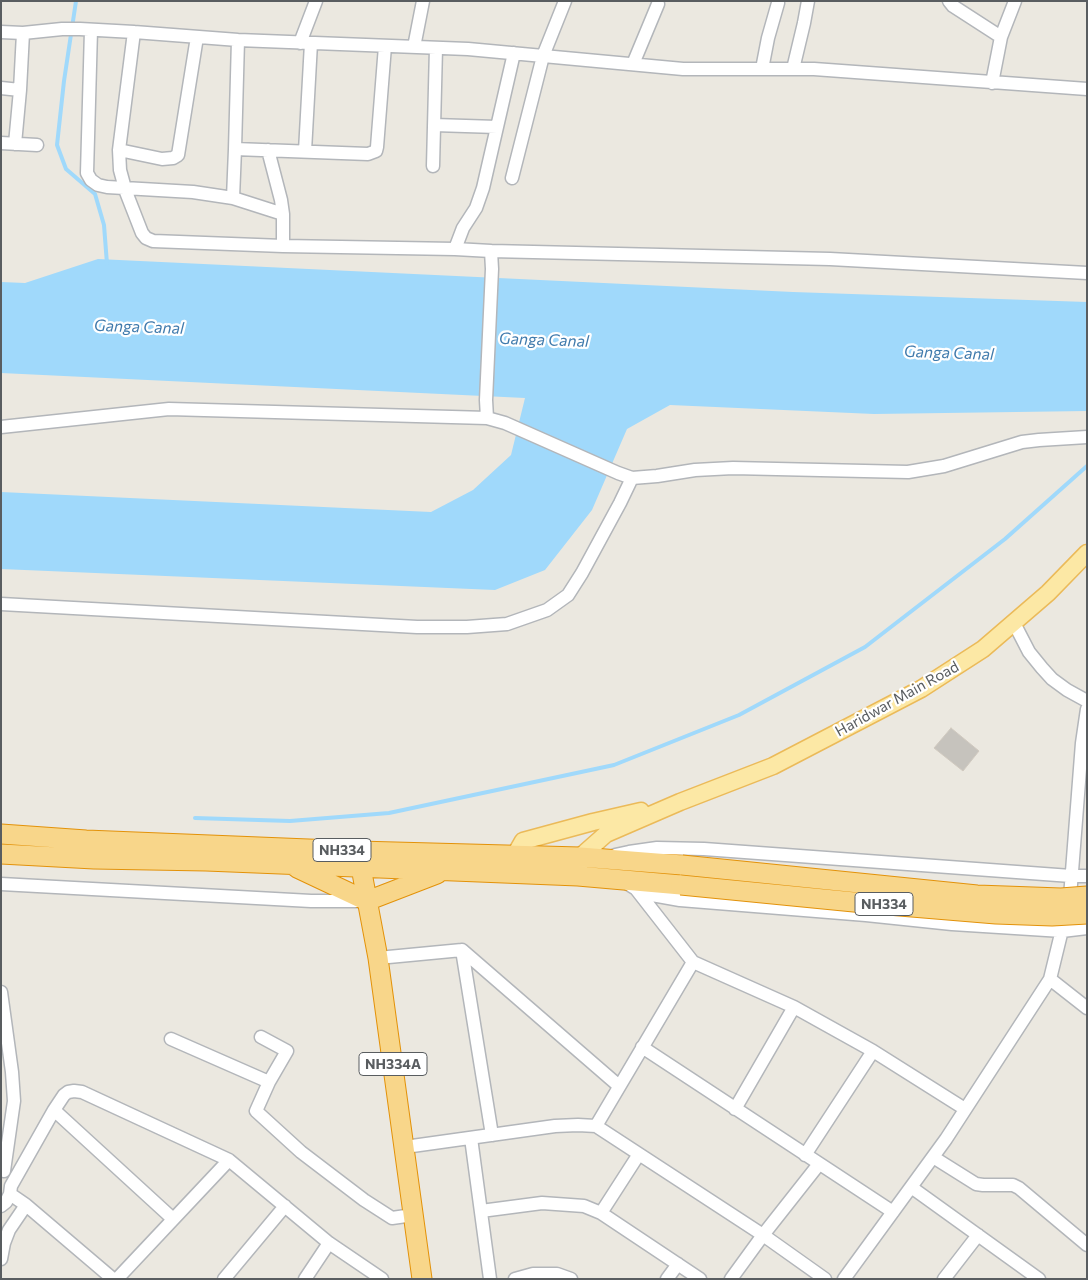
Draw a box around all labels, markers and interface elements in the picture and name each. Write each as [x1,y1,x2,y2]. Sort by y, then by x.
water label: Ganga Canal [94,316,184,338]
water label: Ganga Canal [499,329,589,351]
water label: Ganga Canal [904,342,994,364]
street label: Haridwar Main Road [832,658,962,740]
road number: NH334 [313,838,371,862]
road number: NH334 [855,892,913,916]
road number: NH334A [359,1052,427,1076]

